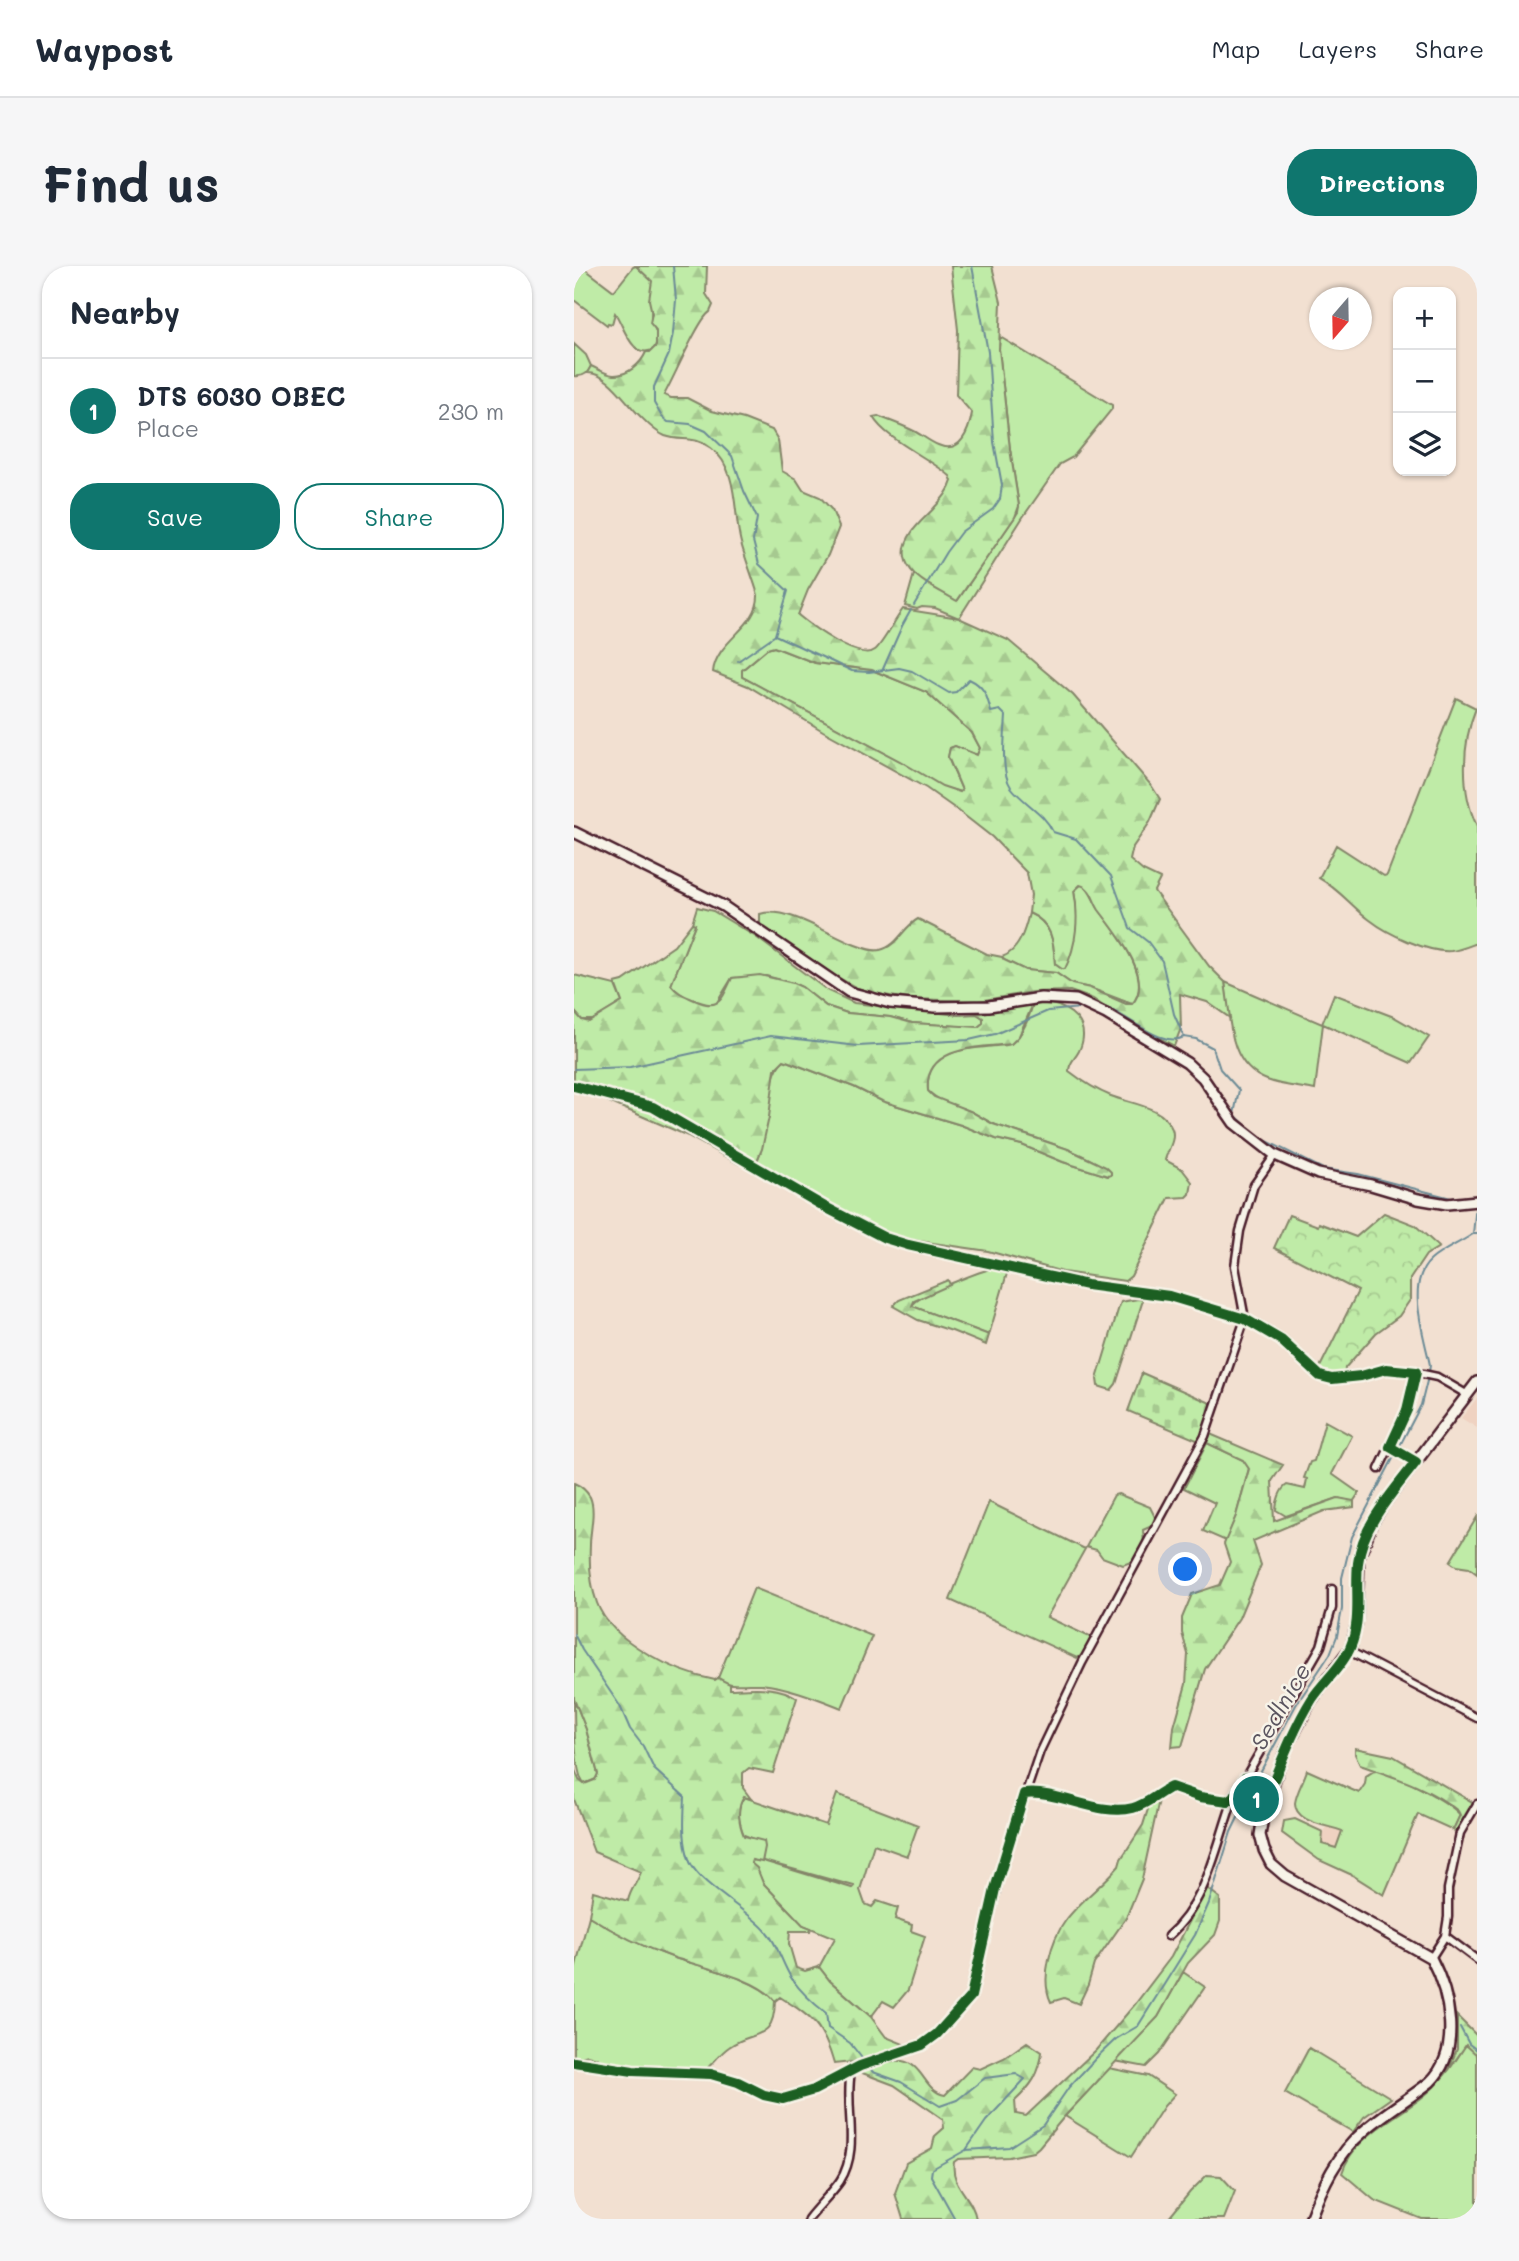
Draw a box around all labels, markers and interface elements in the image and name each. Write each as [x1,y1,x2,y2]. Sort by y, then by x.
text: Waypost [35,27,173,70]
text: Map [1212,33,1260,64]
text: Layers [1298,33,1377,64]
text: Share [1415,33,1484,64]
button: Directions [1287,149,1477,216]
text: Find us [42,151,220,214]
north arrow [1309,287,1372,350]
map controls [1393,287,1456,476]
button: + [1393,287,1456,350]
text: Nearby [70,292,180,332]
button: − [1393,350,1456,413]
text: DTS 6030 OBEC [137,379,345,413]
text: 1 [88,396,98,426]
text: 230 m [438,396,504,426]
text: Place [137,413,199,443]
button: layers [1393,413,1456,476]
button: Save [70,483,280,550]
button: Share [294,483,504,550]
your location [1168,1552,1202,1586]
water label: Sedlnice [1243,1657,1317,1755]
pin: 1 [1233,1773,1279,1825]

